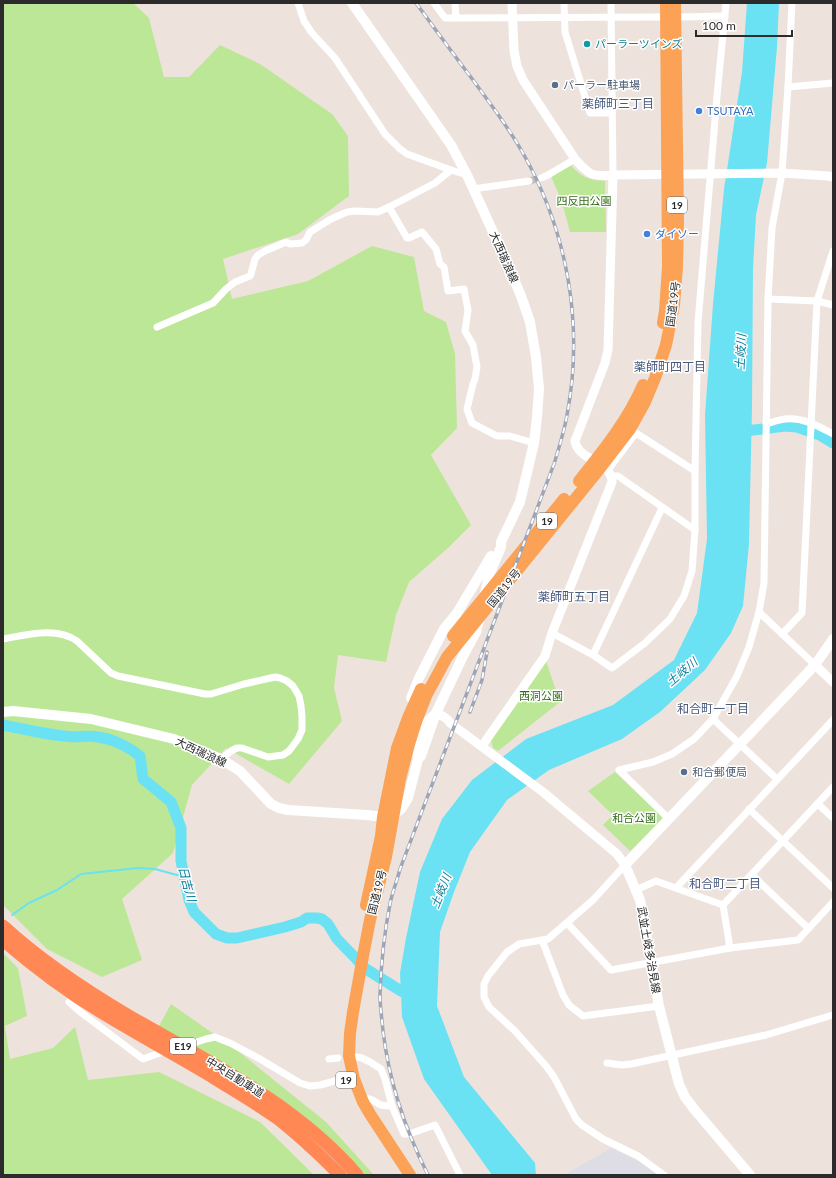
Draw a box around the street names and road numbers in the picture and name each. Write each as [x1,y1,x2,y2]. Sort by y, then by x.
road number: 19 [667,197,687,213]
street label: 大西瑞浪線 [487,229,522,285]
street label: 国道19号 [663,280,682,327]
road number: 19 [537,513,557,529]
street label: 国道19号 [484,566,523,610]
street label: 大西瑞浪線 [174,734,229,769]
street label: 国道19号 [365,868,388,916]
street label: 武並土岐多治見線 [635,905,664,994]
road number: E19 [170,1038,196,1054]
street label: 中央自動車道 [204,1054,267,1100]
road number: 19 [336,1072,356,1088]

